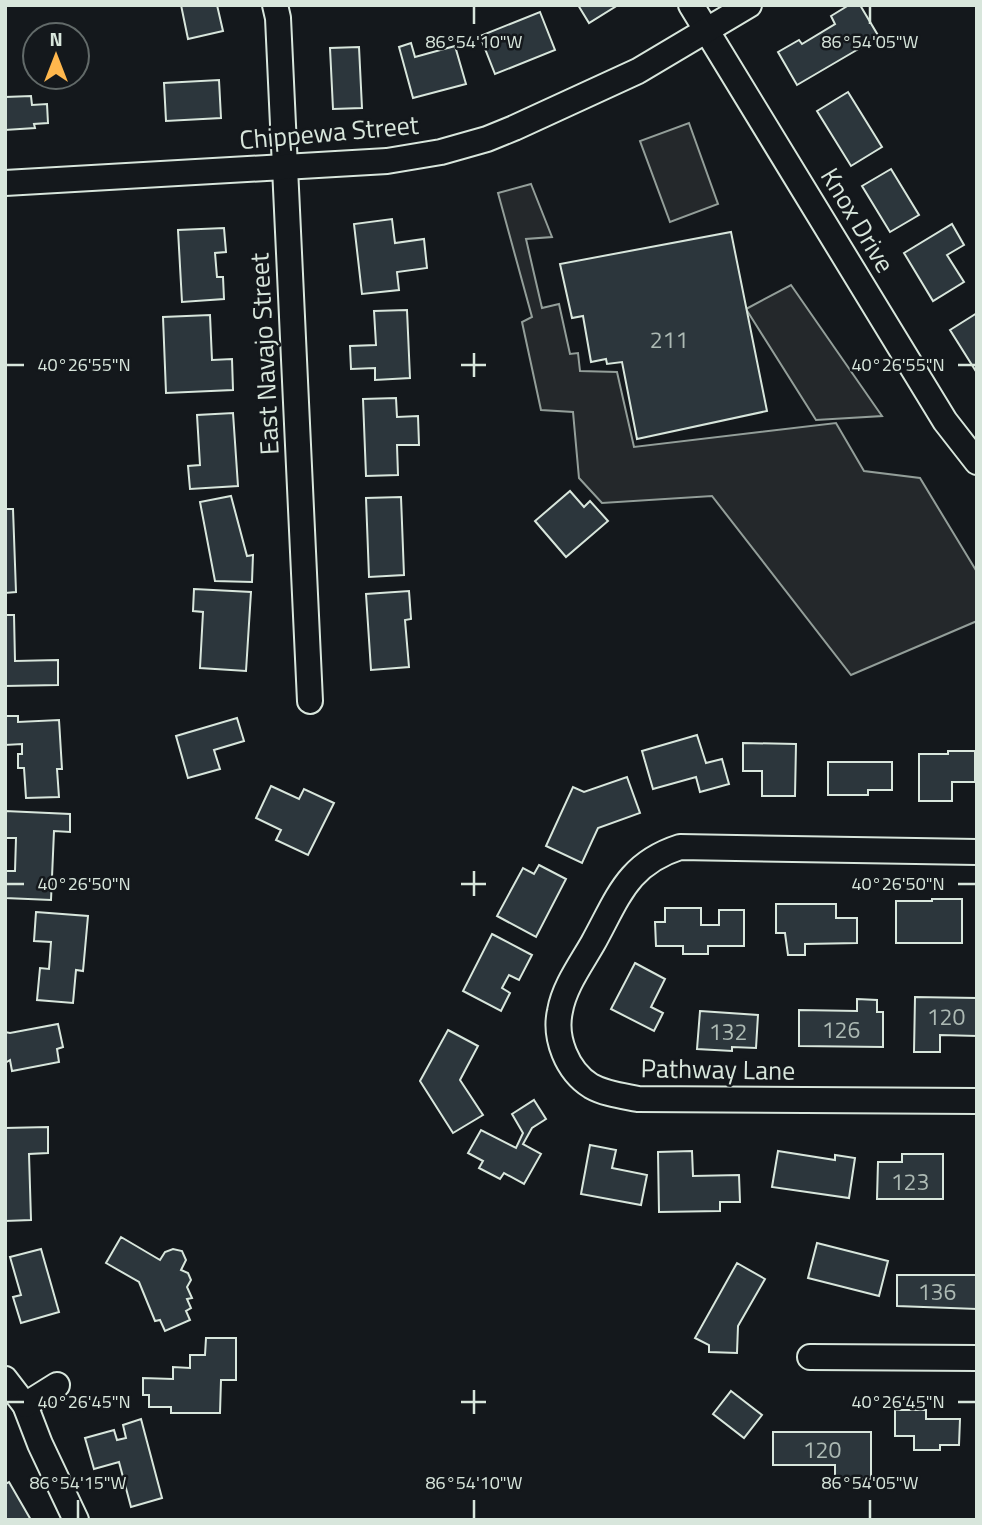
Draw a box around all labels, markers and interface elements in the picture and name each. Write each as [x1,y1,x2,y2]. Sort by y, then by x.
north arrow [21,21,91,91]
text: N [49,24,63,53]
text: 86°54'10"W [426,28,523,55]
text: 86°54'05"W [822,28,919,55]
street label: Chippewa Street [238,105,420,159]
street label: Knox Drive [811,160,905,280]
street label: East Navajo Street [239,252,289,456]
house number: 211 [650,322,688,357]
text: 40°26'55"N [37,351,131,378]
text: 40°26'55"N [851,351,945,378]
text: 40°26'50"N [37,870,131,897]
text: 40°26'50"N [851,870,945,897]
house number: 120 [927,999,965,1034]
house number: 126 [822,1012,860,1047]
house number: 132 [709,1014,747,1049]
street label: Pathway Lane [640,1048,796,1090]
house number: 123 [891,1164,929,1199]
house number: 136 [918,1274,956,1309]
text: 40°26'45"N [37,1388,131,1415]
text: 40°26'45"N [851,1388,945,1415]
house number: 120 [803,1432,841,1467]
text: 86°54'15"W [30,1469,127,1496]
text: 86°54'10"W [426,1469,523,1496]
text: 86°54'05"W [822,1469,919,1496]

